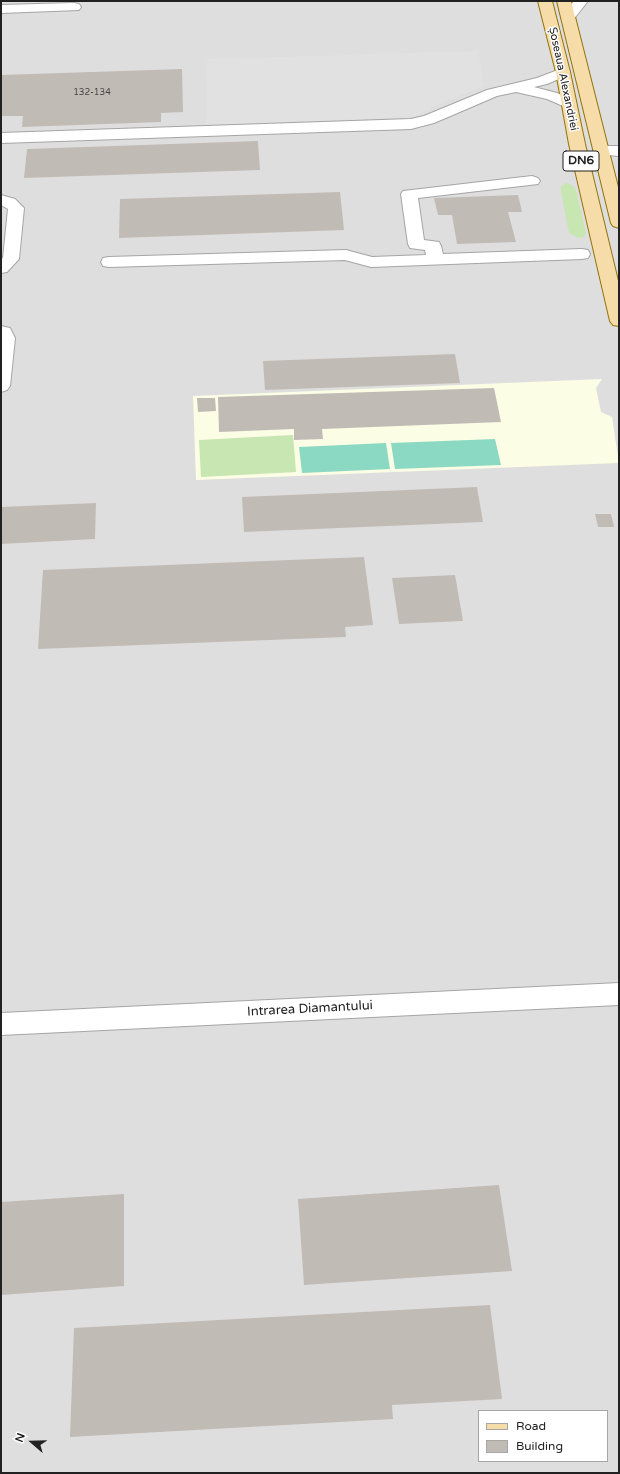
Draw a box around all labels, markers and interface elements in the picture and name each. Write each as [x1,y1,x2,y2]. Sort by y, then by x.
street label: Șoseaua Alexandriei [546,26,580,132]
house number: 132-134 [73,88,111,98]
road number: DN6 [563,151,599,171]
street label: Intrarea Diamantului [247,998,373,1020]
legend [478,1410,608,1462]
text: Road [516,1419,546,1433]
north arrow [12,1422,52,1462]
text: N [13,1431,28,1444]
text: Building [516,1439,563,1453]

